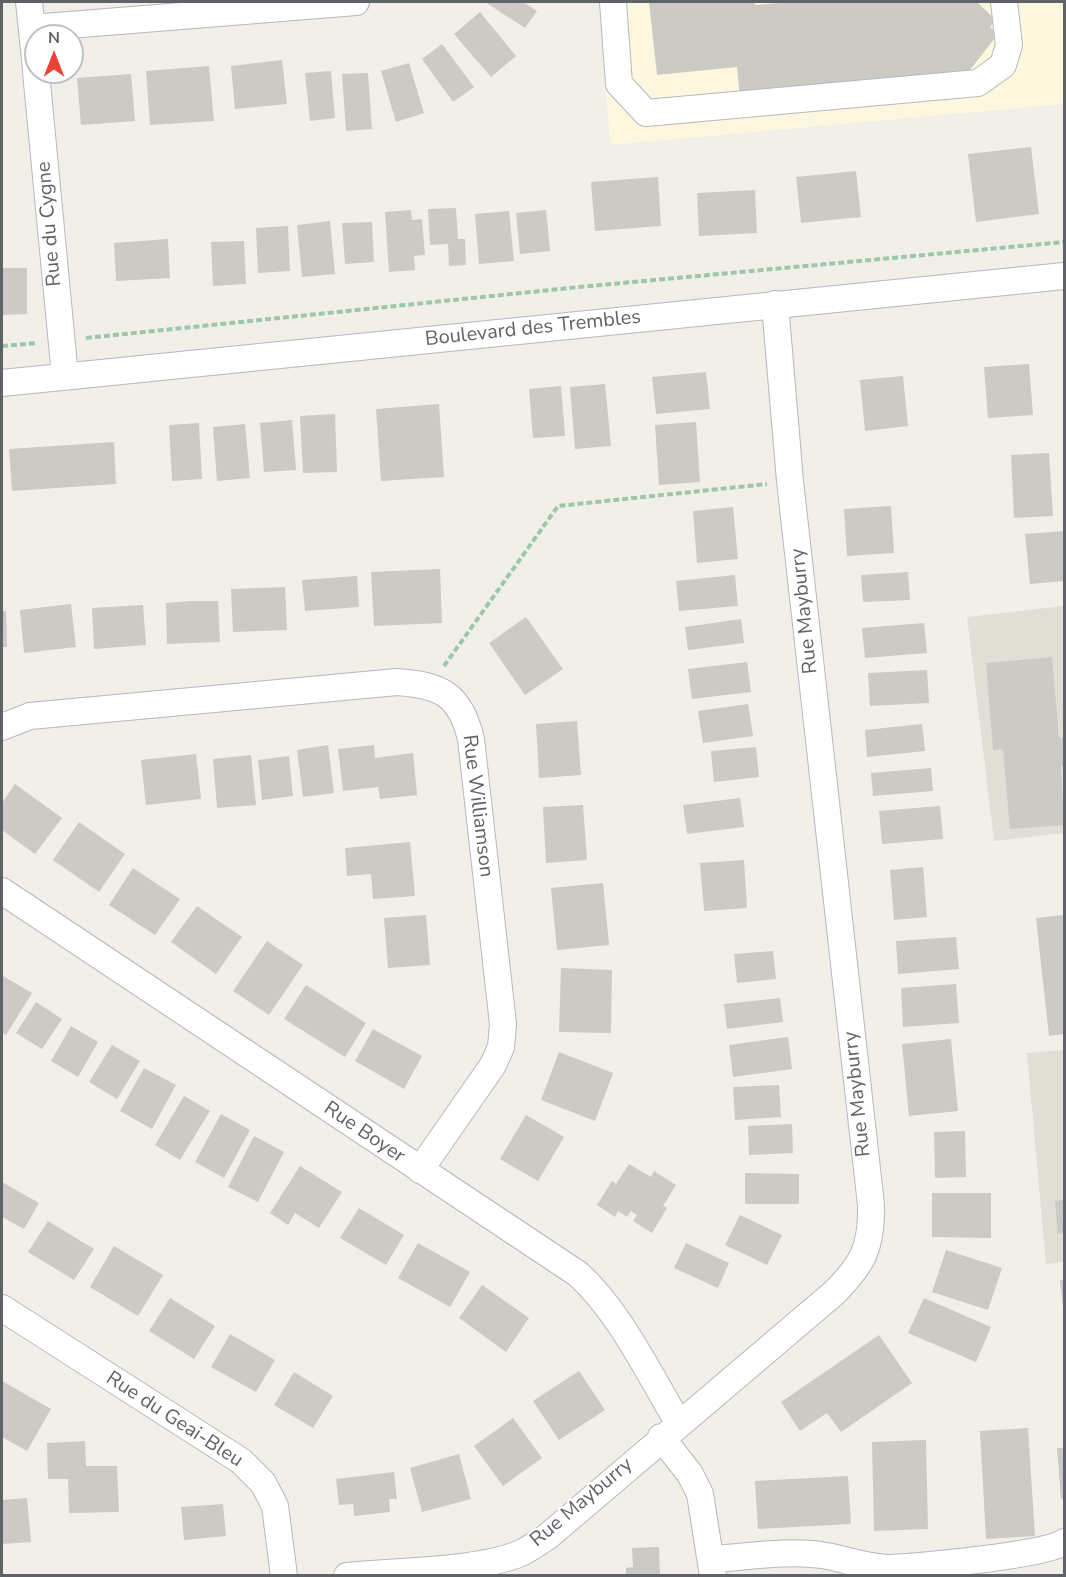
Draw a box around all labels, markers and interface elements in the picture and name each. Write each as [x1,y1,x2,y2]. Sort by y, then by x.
north arrow [24,24,84,84]
text: N [48,27,60,49]
street label: Rue du Cygne [33,161,67,287]
street label: Boulevard des Trembles [424,306,642,352]
street label: Rue Mayburry [786,547,824,675]
street label: Rue Williamson [456,733,498,879]
street label: Rue Mayburry [839,1030,877,1158]
street label: Rue Boyer [319,1097,409,1169]
street label: Rue du Geai-Bleu [101,1367,247,1473]
street label: Rue Mayburry [526,1453,638,1553]

